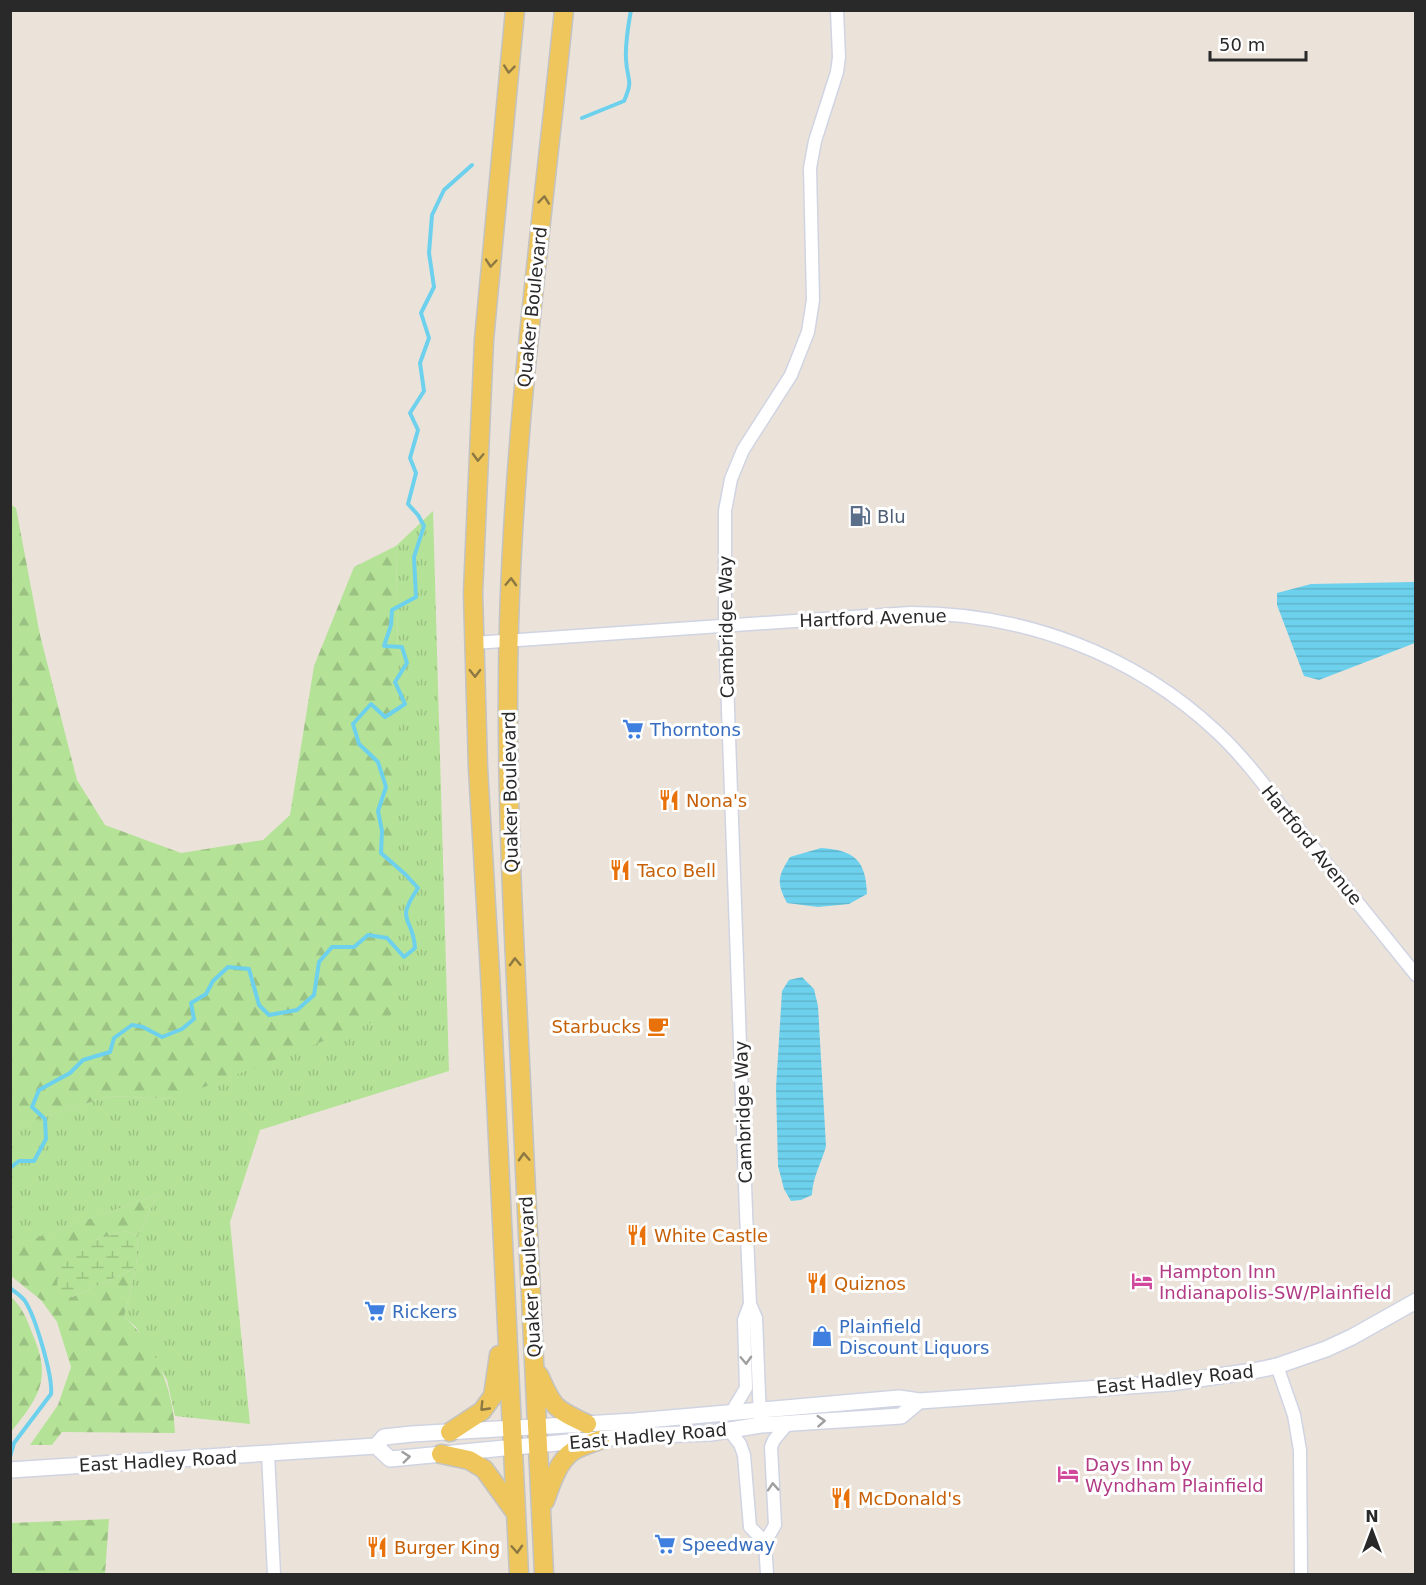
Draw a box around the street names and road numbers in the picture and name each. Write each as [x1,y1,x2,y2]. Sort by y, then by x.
street label: Quaker Boulevard [513,226,551,388]
street label: Cambridge Way [714,555,738,699]
street label: Hartford Avenue [799,605,947,631]
street label: Quaker Boulevard [498,711,522,873]
street label: Hartford Avenue [1257,781,1367,909]
street label: Cambridge Way [730,1040,756,1184]
street label: Quaker Boulevard [515,1196,545,1358]
street label: East Hadley Road [1095,1360,1255,1398]
street label: East Hadley Road [568,1419,728,1453]
street label: East Hadley Road [78,1446,238,1476]

